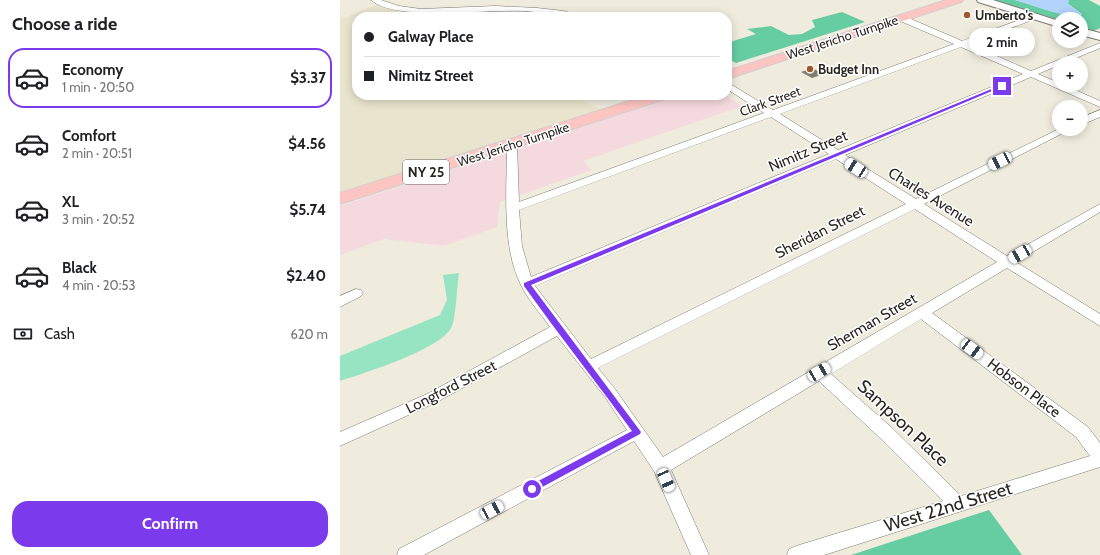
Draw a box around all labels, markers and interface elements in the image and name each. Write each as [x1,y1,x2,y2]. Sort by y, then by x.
place label: Umberto's [975,7,1034,23]
marker: Umberto's [962,10,972,20]
street label: West Jericho Turnpike [784,11,900,63]
map controls [1052,12,1088,136]
button: layers [1052,12,1088,48]
text: Choose a ride [12,13,117,35]
text: Galway Place [388,28,473,46]
callout: 2 min [969,28,1035,56]
text: 2 min [986,34,1018,50]
button: + [1052,56,1088,92]
icon: car [14,60,50,96]
text: Economy [62,61,123,79]
place label: Budget Inn [818,61,879,77]
marker: Budget Inn [805,64,815,74]
text: Nimitz Street [388,67,473,85]
text: $3.37 [290,69,326,87]
route end [993,77,1011,95]
text: 1 min · 20:50 [62,79,134,95]
street label: Clark Street [737,82,803,119]
button: − [1052,100,1088,136]
street label: West Jericho Turnpike [455,118,571,170]
icon: car [14,126,50,162]
street label: Nimitz Street [766,126,850,176]
text: Comfort [62,127,116,145]
text: $4.56 [288,135,326,153]
text: 2 min · 20:51 [62,145,132,161]
car [987,150,1013,172]
car [843,156,869,180]
road number: NY 25 [403,160,449,184]
street label: Charles Avenue [885,164,977,231]
icon: car [14,192,50,228]
text: XL [62,193,79,211]
text: $5.74 [289,201,326,219]
street label: Sheridan Street [772,202,868,262]
text: 3 min · 20:52 [62,211,135,227]
car [1007,243,1033,265]
icon: car [14,258,50,294]
text: Black [62,259,97,277]
text: $2.40 [286,267,326,285]
text: 4 min · 20:53 [62,277,135,293]
street label: Sherman Street [824,289,920,355]
icon: cash [12,323,34,345]
text: Cash [44,325,75,343]
text: 620 m [290,326,328,342]
car [959,337,985,361]
street label: Hobson Place [984,355,1064,421]
street label: Longford Street [403,356,499,418]
car [806,361,832,383]
street label: Sampson Place [853,375,953,471]
car [656,467,676,493]
street label: West 22nd Street [882,477,1014,537]
route start [523,480,541,498]
car [479,499,505,521]
button: Confirm [12,501,328,547]

